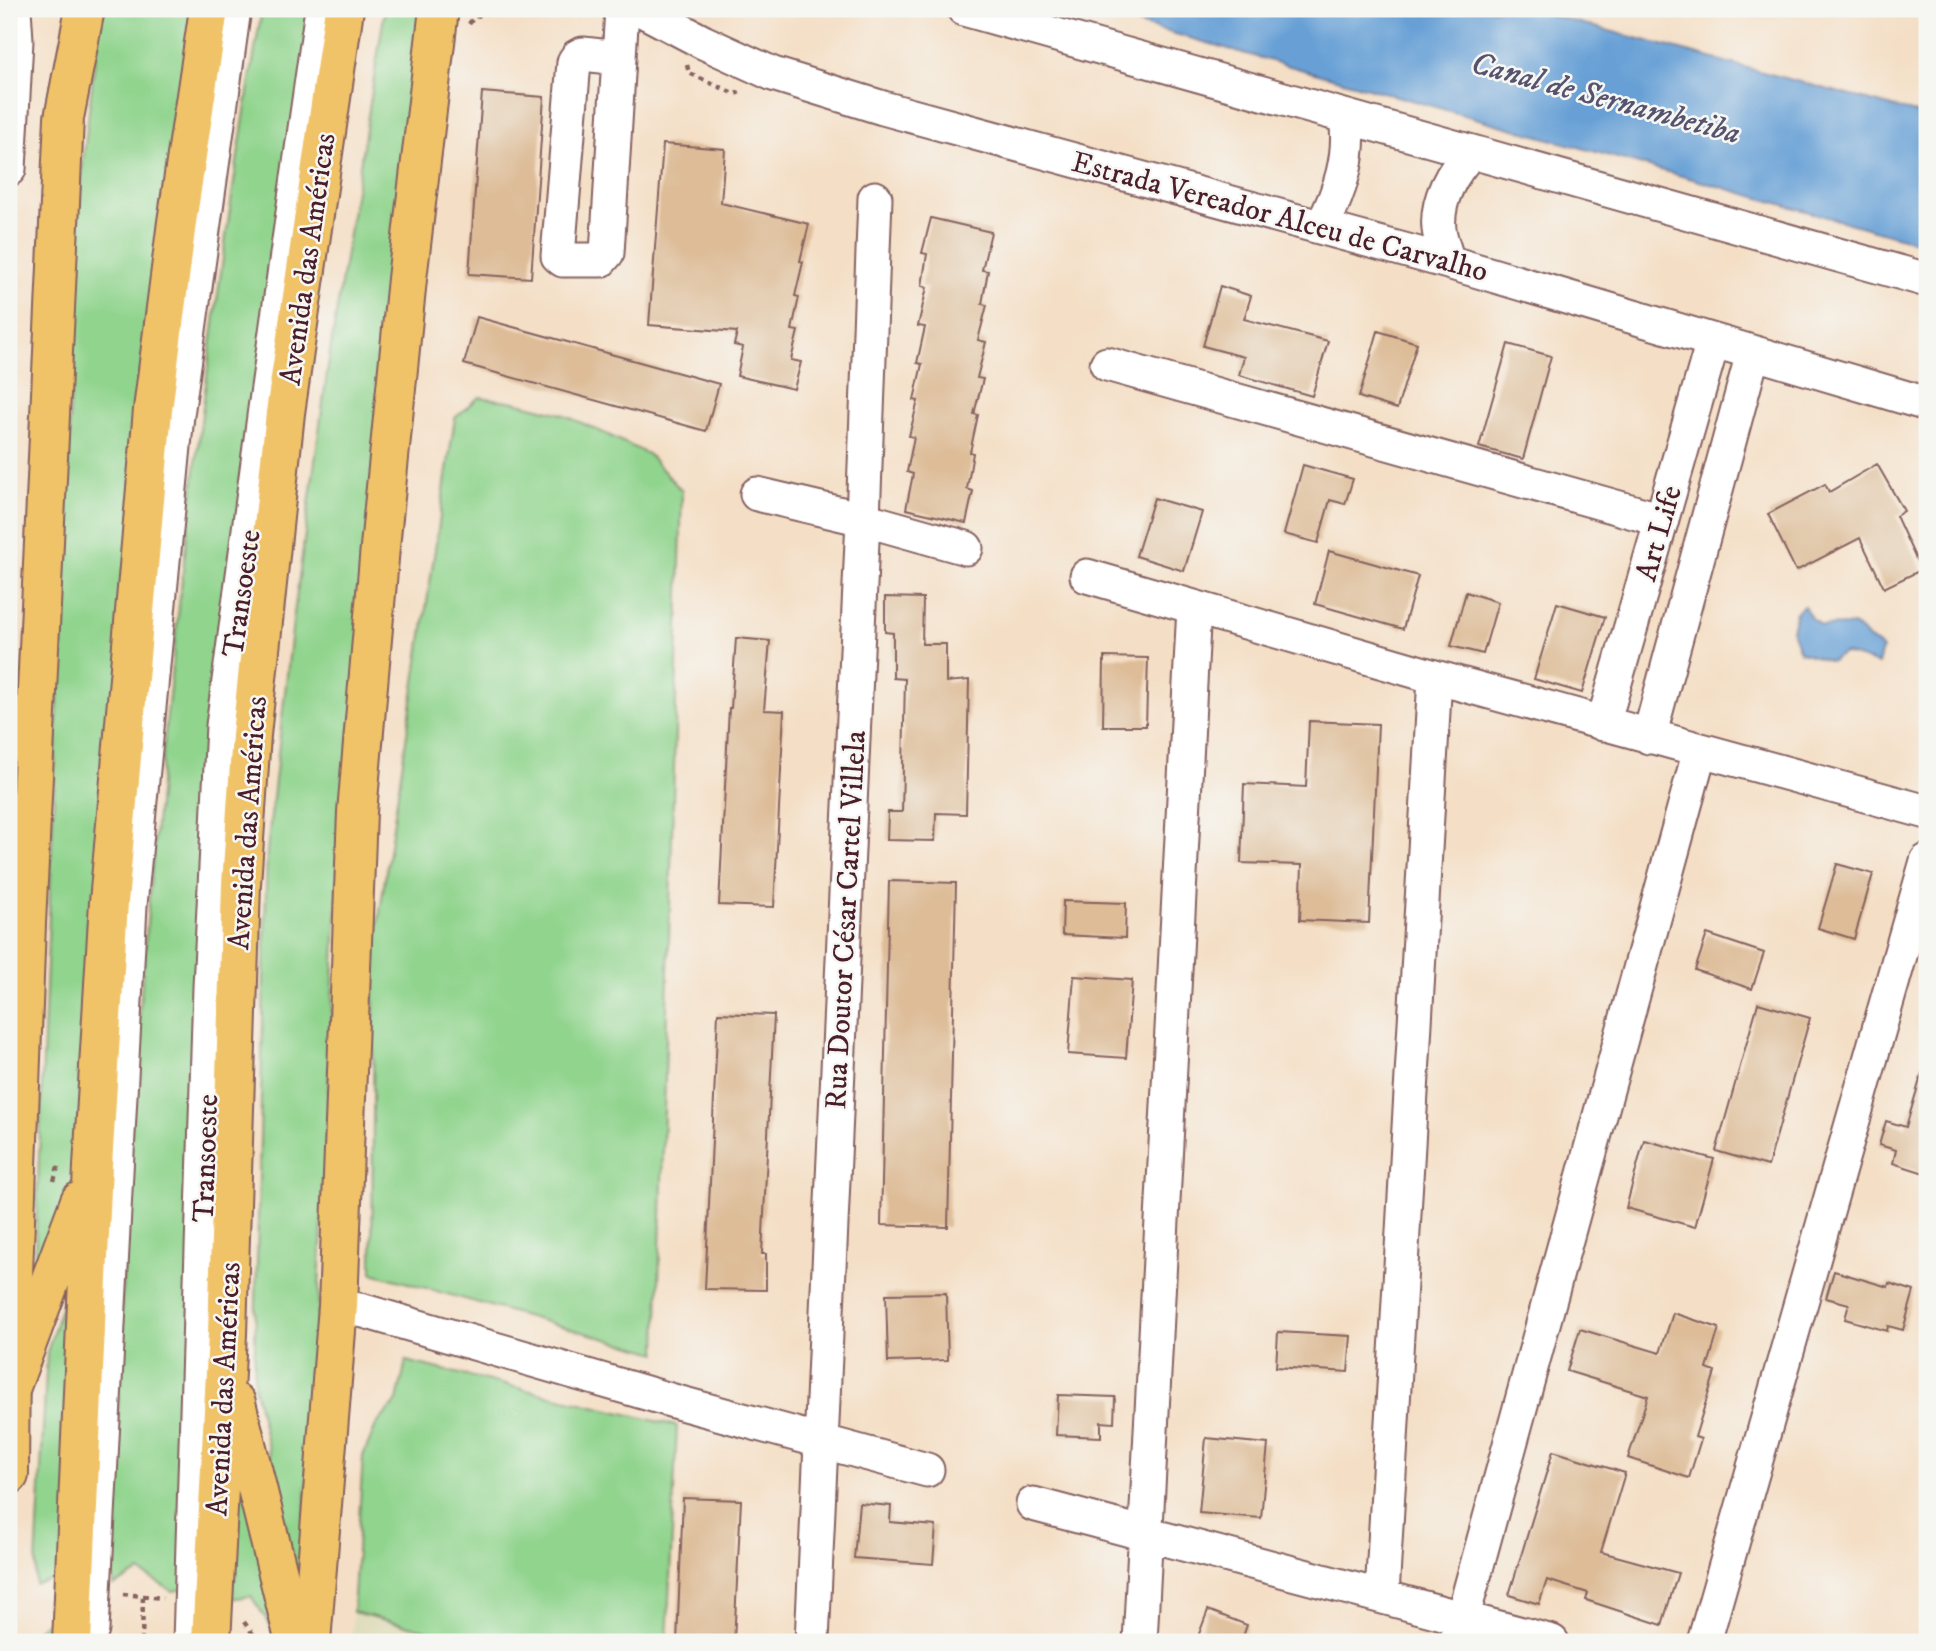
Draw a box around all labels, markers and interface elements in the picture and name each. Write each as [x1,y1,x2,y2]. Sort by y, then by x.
water label: Canal de Sernambetiba [1466,44,1745,154]
street label: Avenida das Américas [272,131,345,388]
street label: Estrada Vereador Alceu de Carvalho [1067,144,1492,291]
street label: Art Life [1628,481,1691,585]
street label: Transoeste [215,527,270,659]
street label: Avenida das Américas [221,695,276,951]
street label: Rua Doutor César Cartel Villela [818,729,875,1110]
street label: Transoeste [186,1093,227,1223]
street label: Avenida das Américas [199,1261,250,1517]

